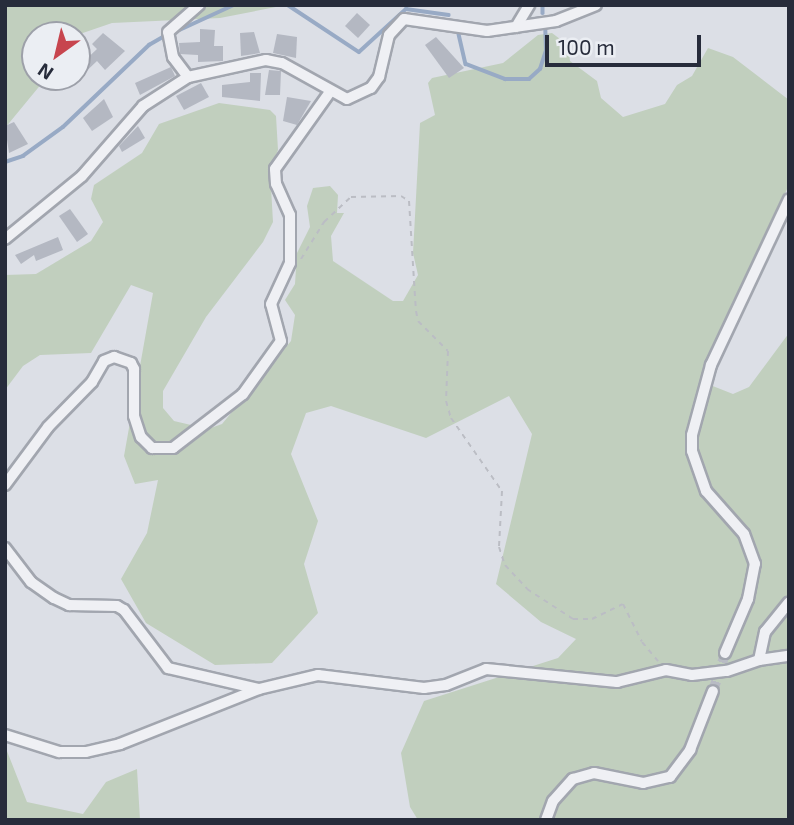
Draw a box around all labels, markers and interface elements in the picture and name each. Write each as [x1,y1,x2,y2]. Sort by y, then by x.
north arrow [21,21,91,91]
scale bar [549,21,705,65]
text: 100 m [558,34,615,59]
text: N [33,59,57,86]

